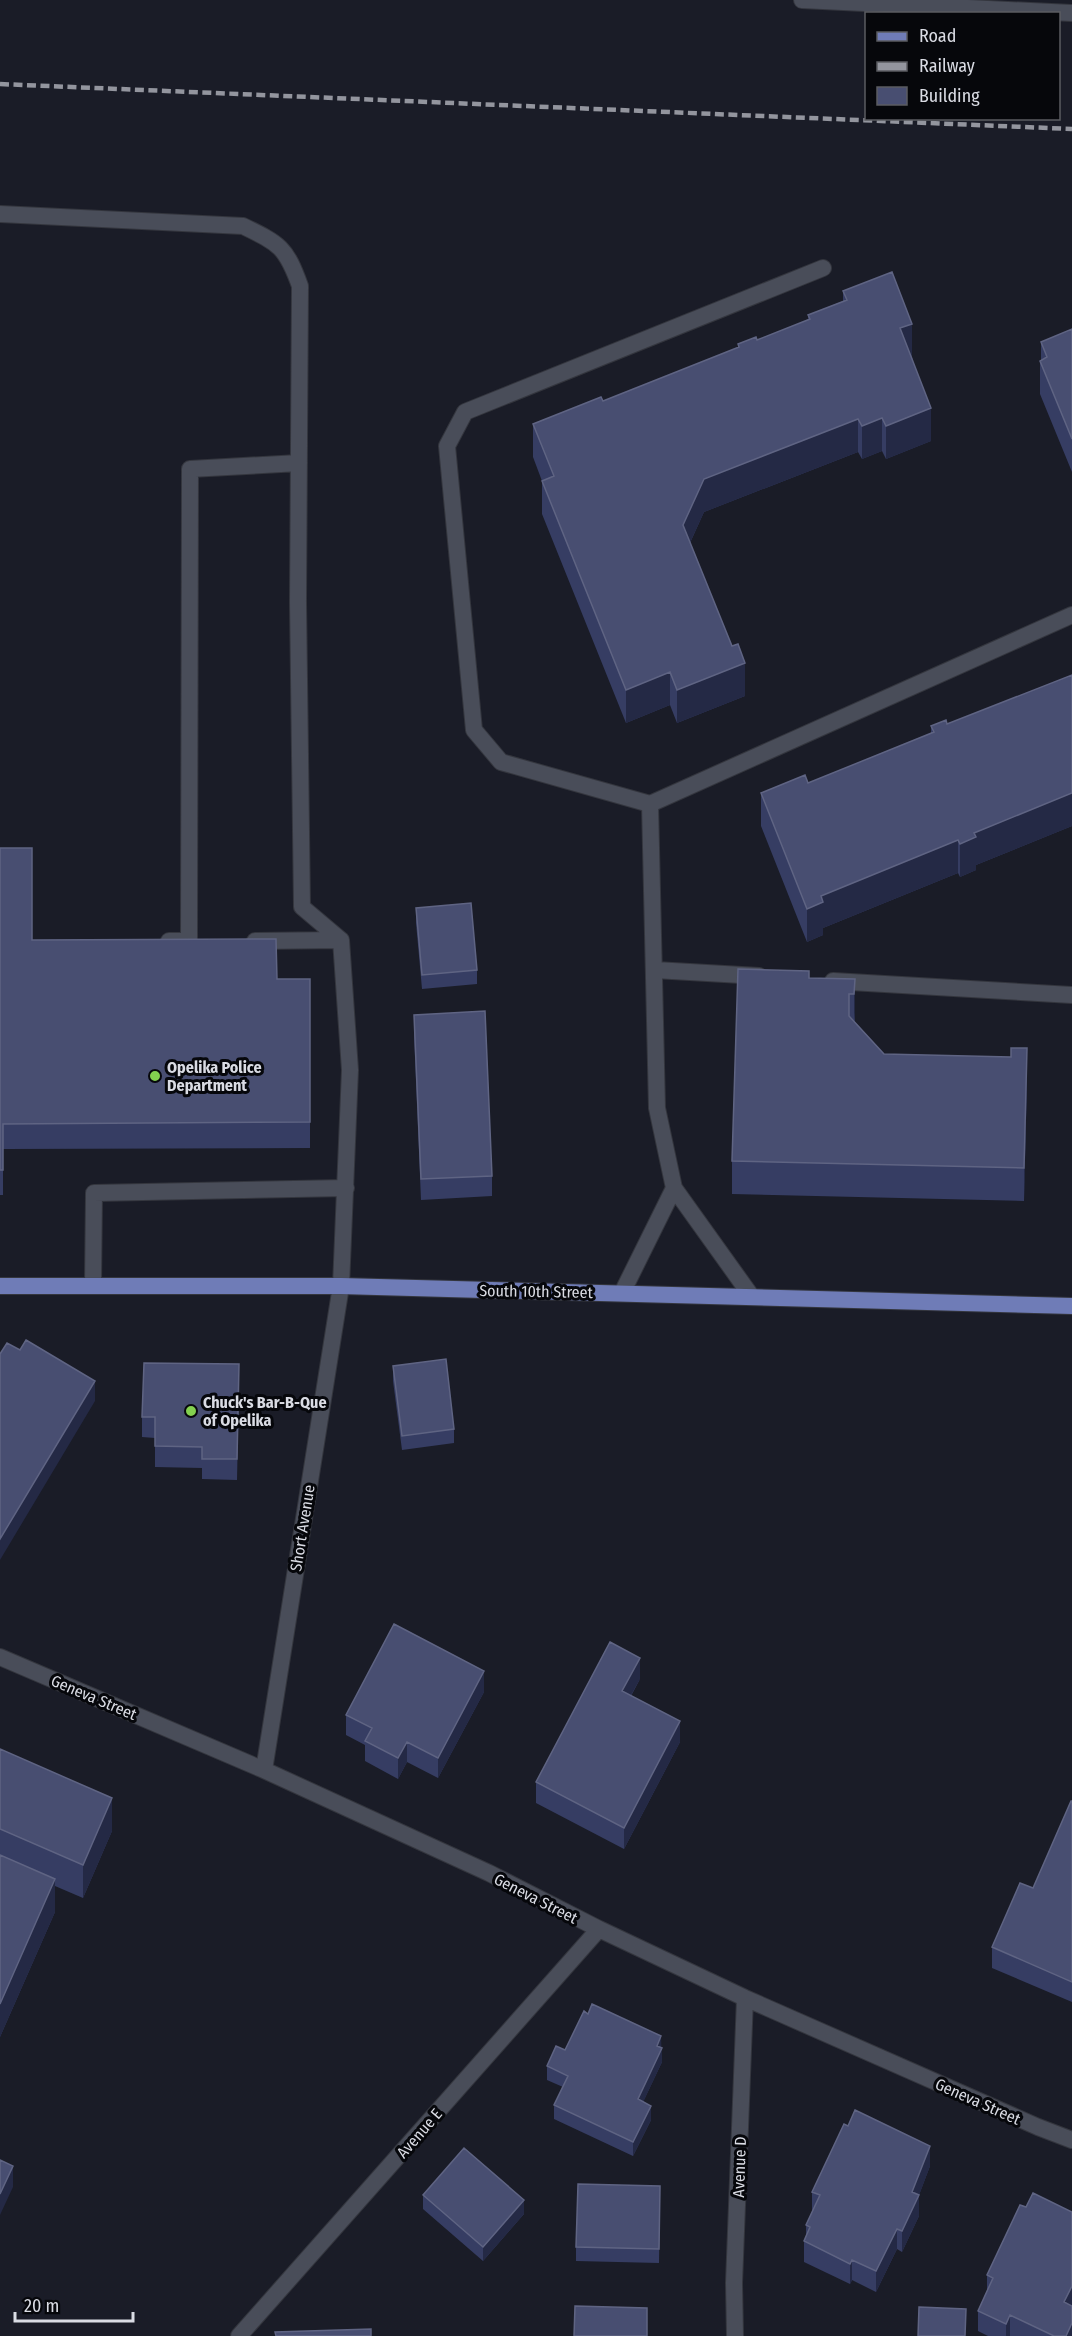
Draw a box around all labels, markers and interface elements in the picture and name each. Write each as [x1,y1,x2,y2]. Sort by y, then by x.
legend [865,12,1060,120]
text: Road [919,25,956,47]
text: Railway [919,55,975,77]
text: Building [919,85,980,107]
place label: Opelika Police Department [167,1058,262,1095]
marker: Opelika Police Department [148,1069,162,1083]
street label: South 10th Street [479,1281,594,1302]
place label: Chuck's Bar-B-Que of Opelika [203,1393,327,1430]
marker: Chuck's Bar-B-Que of Opelika [184,1404,198,1418]
street label: Short Avenue [286,1483,319,1573]
street label: Geneva Street [48,1671,140,1724]
street label: Geneva Street [491,1869,581,1928]
street label: Geneva Street [932,2074,1024,2129]
street label: Avenue E [393,2105,446,2162]
street label: Avenue D [729,2136,750,2198]
scale bar [15,2285,134,2323]
text: 20 m [24,2295,59,2317]

